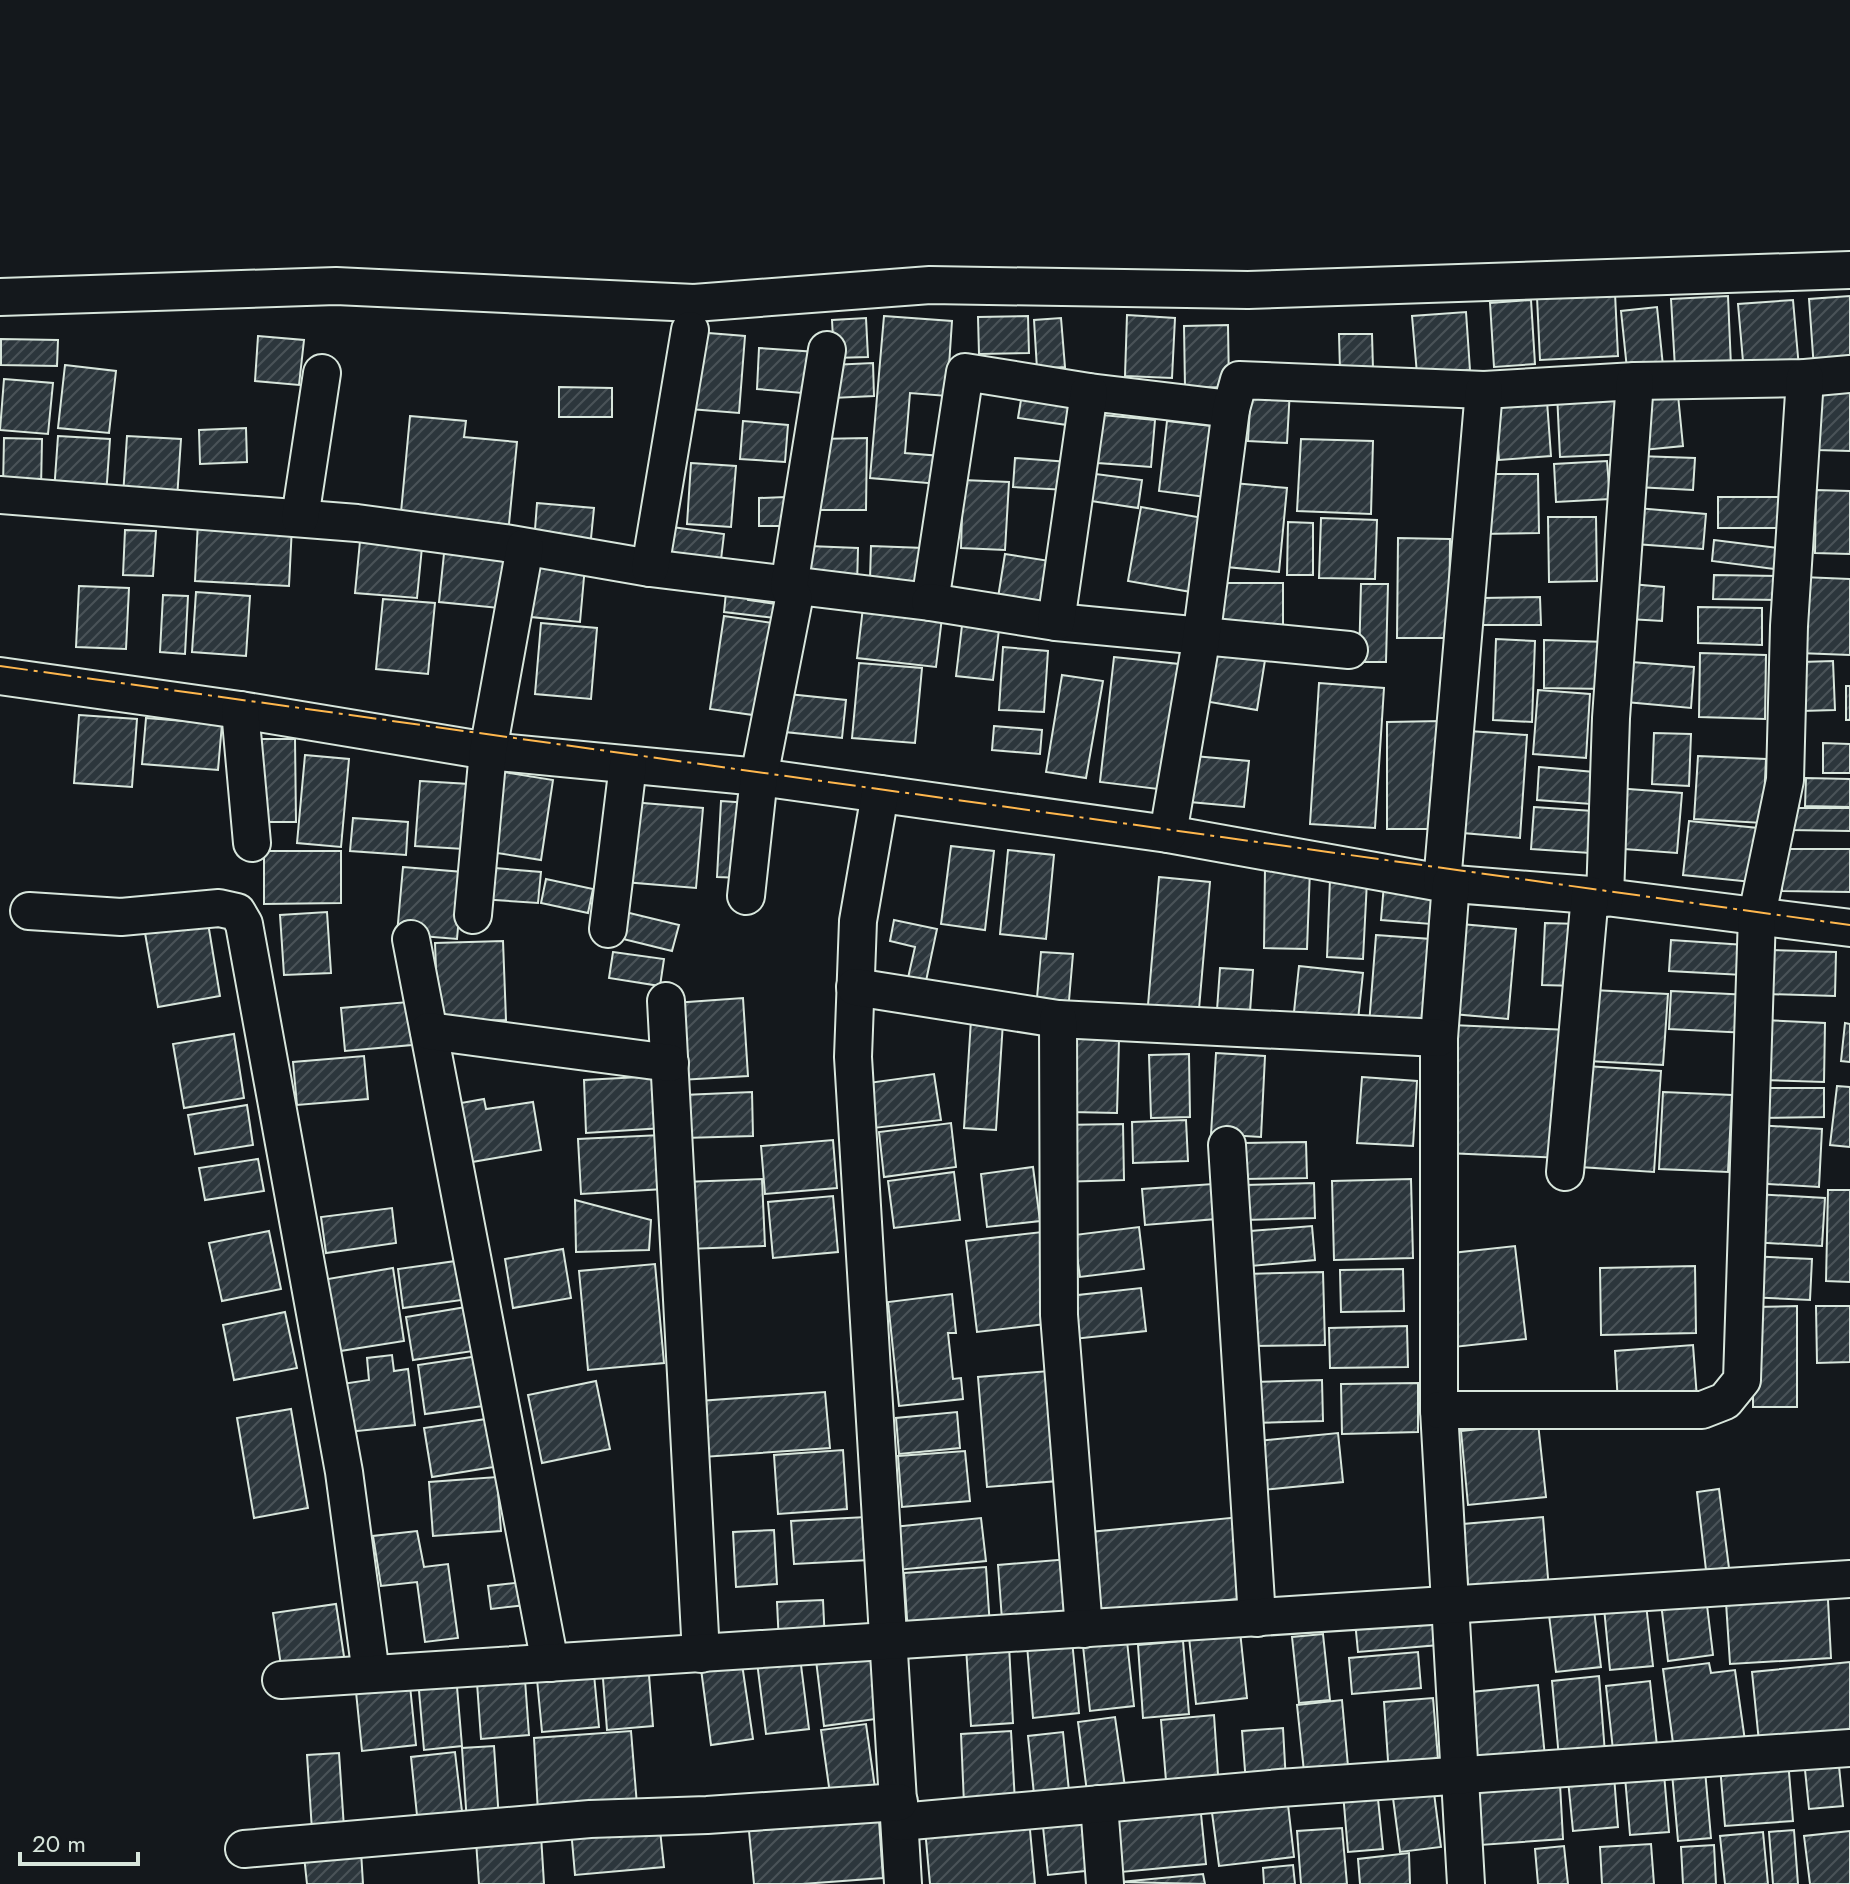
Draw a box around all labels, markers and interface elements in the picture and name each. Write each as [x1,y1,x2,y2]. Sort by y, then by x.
scale bar [20,1816,138,1866]
text: 20 m [32,1826,86,1861]

